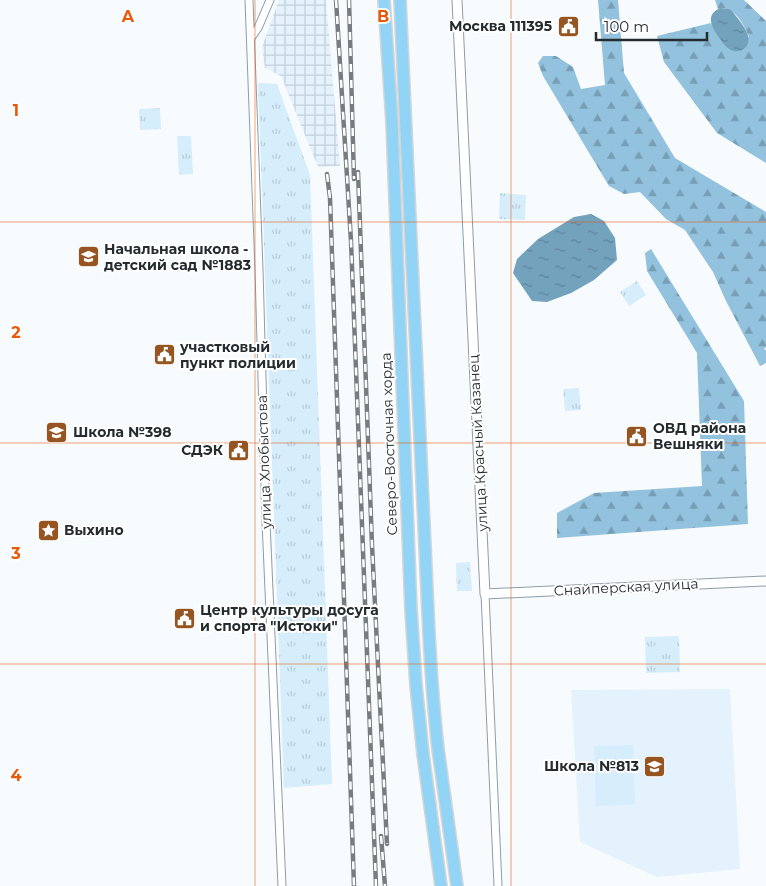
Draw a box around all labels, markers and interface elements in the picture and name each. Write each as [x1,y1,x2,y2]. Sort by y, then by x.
text: A [121,7,135,26]
text: B [377,7,389,26]
scale bar [596,10,707,42]
public building icon: Москва 111395 [556,14,580,38]
place label: Москва 111395 [449,17,552,35]
text: 100 m [604,17,649,36]
text: 1 [13,101,19,120]
place label: Начальная школа - детский сад №1883 [104,240,251,274]
school or university icon: Начальная школа - детский сад №1883 [76,245,100,269]
text: 2 [11,323,21,342]
place label: участковый пункт полиции [179,338,296,372]
public building icon: участковый пункт полиции [152,343,176,367]
street label: Северо-Восточная хорда [377,352,401,536]
street label: улица Красный Казанец [464,353,492,533]
street label: улица Хлобыстова [253,395,275,530]
place label: ОВД района Вешняки [653,419,746,453]
school or university icon: Школа №398 [45,420,69,444]
place label: Школа №398 [73,423,171,441]
public building icon: ОВД района Вешняки [625,424,649,448]
public building icon: СДЭК [227,438,251,462]
place label: СДЭК [181,441,224,459]
place icon: Выхино [36,518,60,542]
place label: Выхино [64,521,124,539]
text: 3 [10,544,21,563]
street label: Снайперская улица [553,574,699,600]
place label: Центр культуры досуга и спорта "Истоки" [200,601,379,635]
public building icon: Центр культуры досуга и спорта "Истоки" [172,606,196,630]
school or university icon: Школа №813 [643,754,667,778]
place label: Школа №813 [544,757,639,775]
text: 4 [10,766,22,785]

